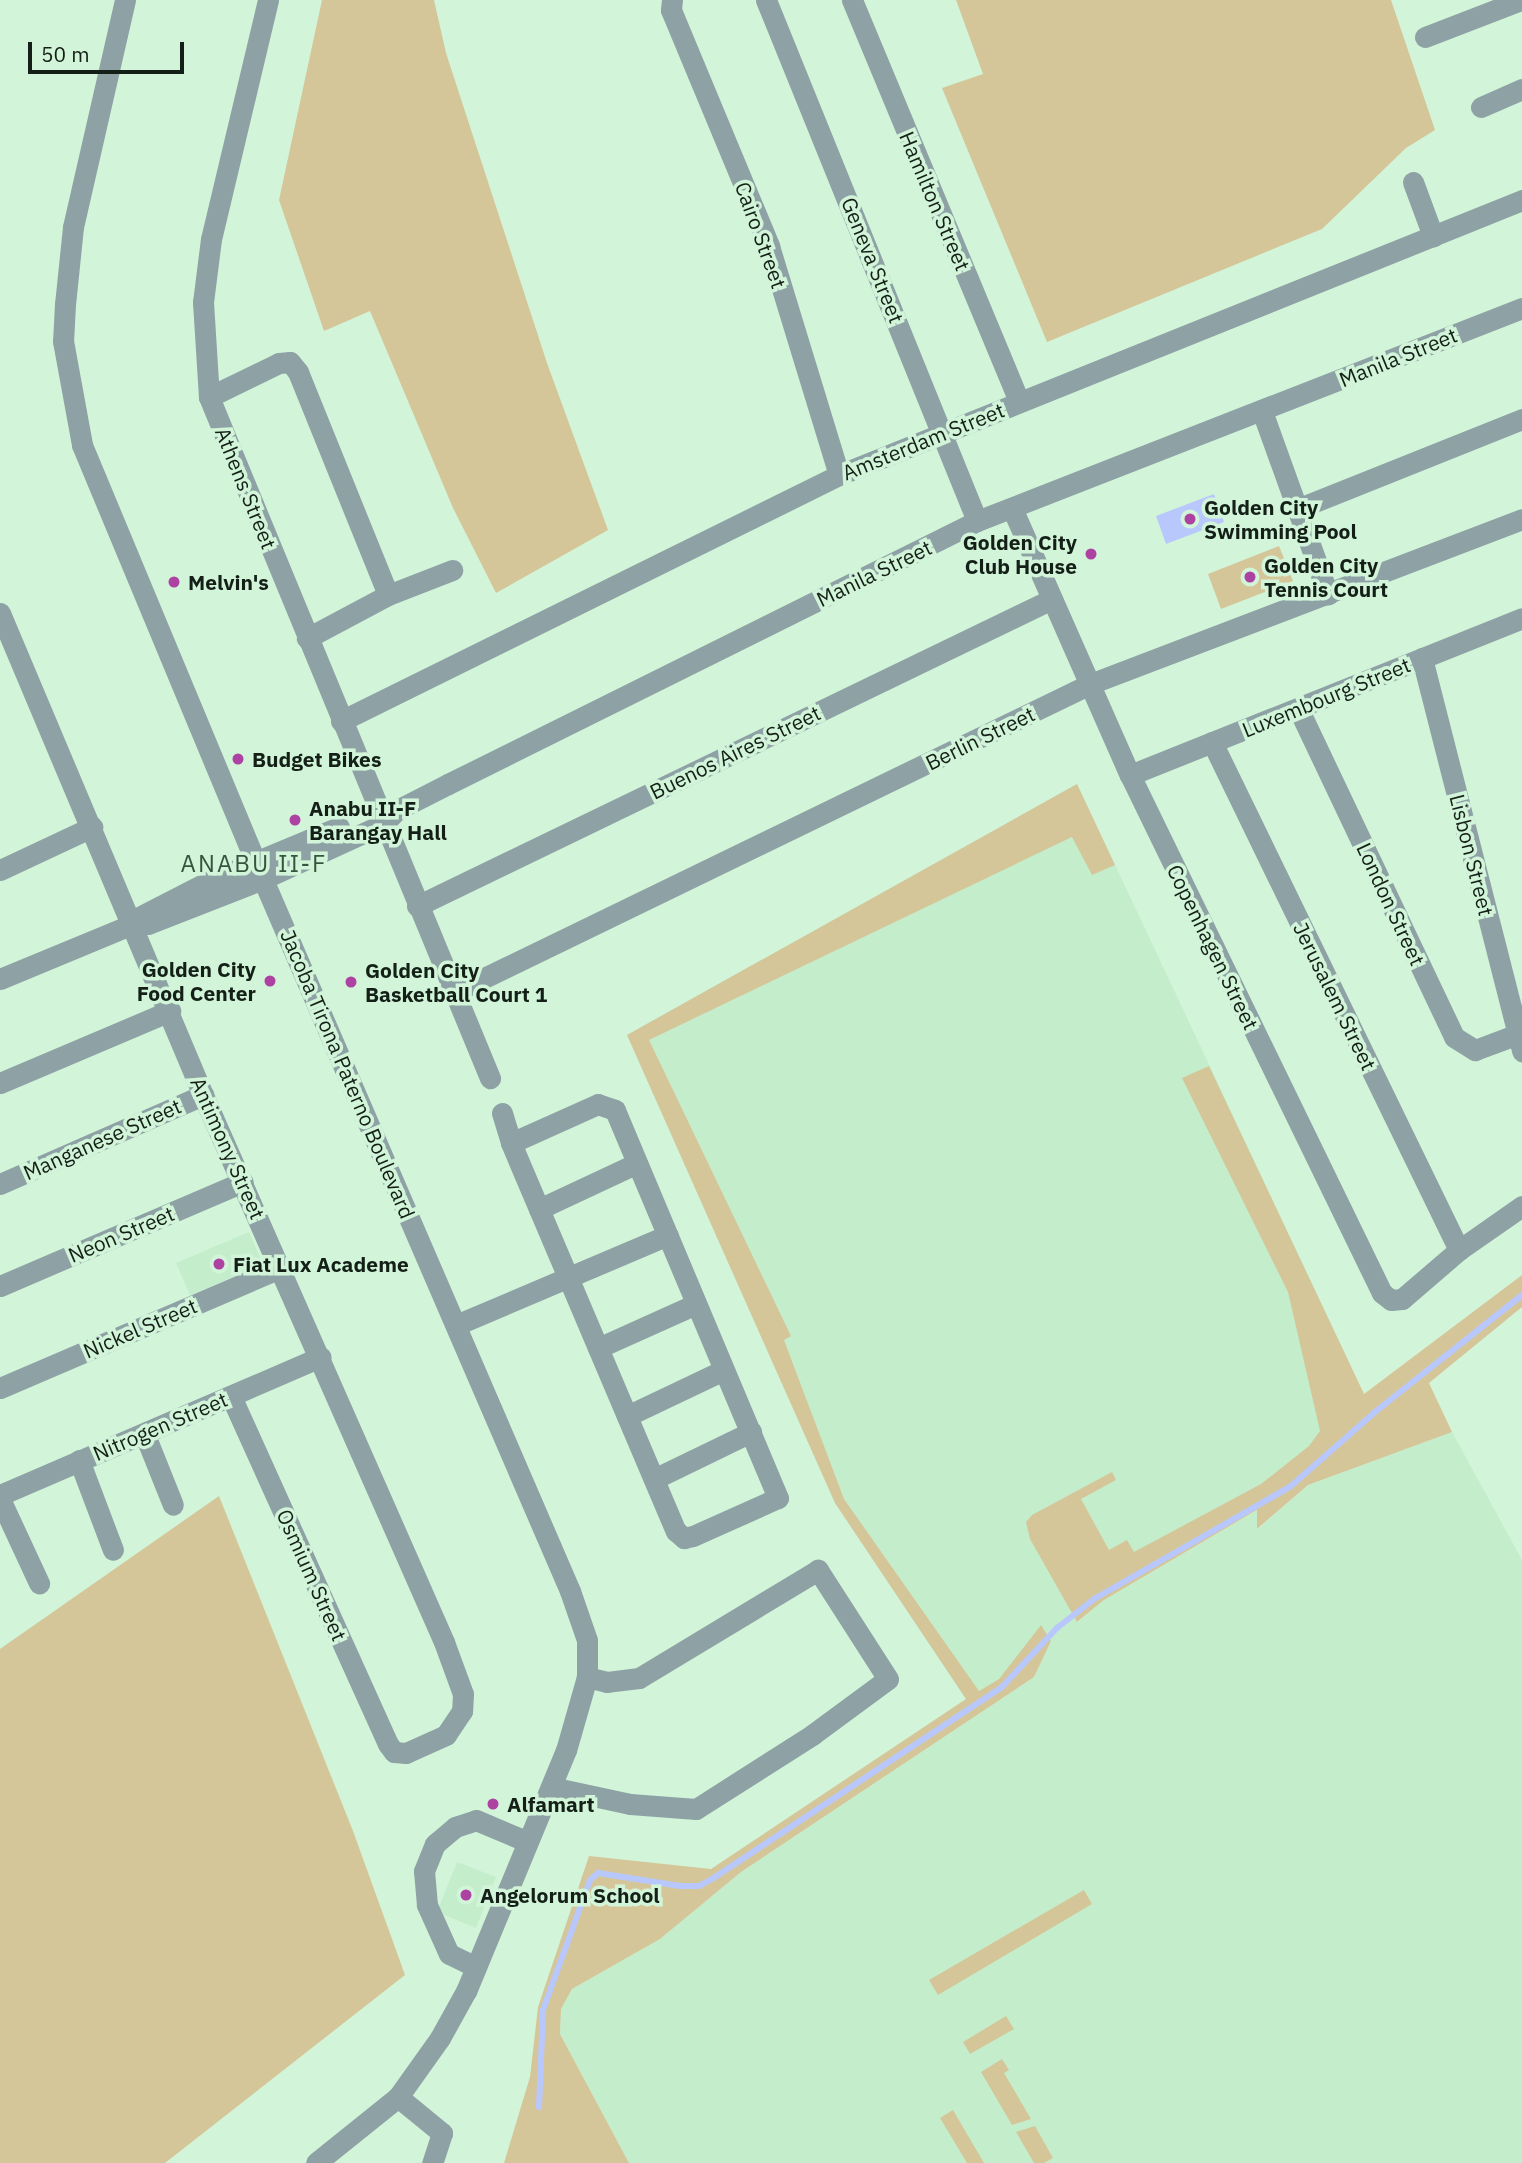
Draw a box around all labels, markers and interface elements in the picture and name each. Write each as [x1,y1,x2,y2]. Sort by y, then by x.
scale bar [32,28,187,72]
text: 50 m [41,40,90,68]
street label: Hamilton Street [894,128,976,274]
street label: Cairo Street [730,178,792,292]
street label: Geneva Street [836,193,910,327]
street label: Manila Street [1335,322,1461,392]
street label: Amsterdam Street [838,397,1008,485]
street label: Athens Street [210,424,282,552]
place label: Golden City Swimming Pool [1204,494,1357,544]
marker: Golden City Swimming Pool [1182,511,1198,527]
place label: Golden City Club House [963,529,1077,579]
street label: Manila Street [812,534,936,612]
marker: Golden City Club House [1083,546,1099,562]
place label: Golden City Tennis Court [1264,552,1388,602]
place label: Melvin's [188,569,269,595]
marker: Golden City Tennis Court [1242,569,1258,585]
marker: Melvin's [166,574,182,590]
street label: Luxembourg Street [1238,652,1414,742]
street label: Buenos Aires Street [646,700,824,804]
street label: Berlin Street [921,701,1039,775]
place label: Budget Bikes [252,746,382,772]
marker: Budget Bikes [230,751,246,767]
street label: Lisbon Street [1445,792,1499,918]
place label: Anabu II-F Barangay Hall [309,795,447,845]
marker: Anabu II-F Barangay Hall [287,812,303,828]
street label: London Street [1352,839,1430,969]
district label: ANABU II-F [182,850,326,878]
street label: Copenhagen Street [1162,860,1264,1034]
street label: Jerusalem Street [1288,918,1382,1074]
street label: Jacoba Tirona Paterno Boulevard [276,926,420,1222]
place label: Golden City Food Center [137,956,256,1006]
place label: Golden City Basketball Court 1 [365,957,547,1007]
marker: Golden City Food Center [262,973,278,989]
marker: Golden City Basketball Court 1 [343,974,359,990]
street label: Antimony Street [185,1073,271,1223]
street label: Manganese Street [19,1093,185,1185]
street label: Neon Street [64,1200,178,1268]
place label: Fiat Lux Academe [233,1251,409,1277]
marker: Fiat Lux Academe [211,1256,227,1272]
street label: Nickel Street [79,1293,201,1363]
street label: Nitrogen Street [89,1386,231,1466]
street label: Osmium Street [272,1505,352,1645]
place label: Alfamart [507,1791,595,1817]
marker: Alfamart [485,1796,501,1812]
place label: Angelorum School [480,1882,660,1908]
marker: Angelorum School [458,1887,474,1903]

